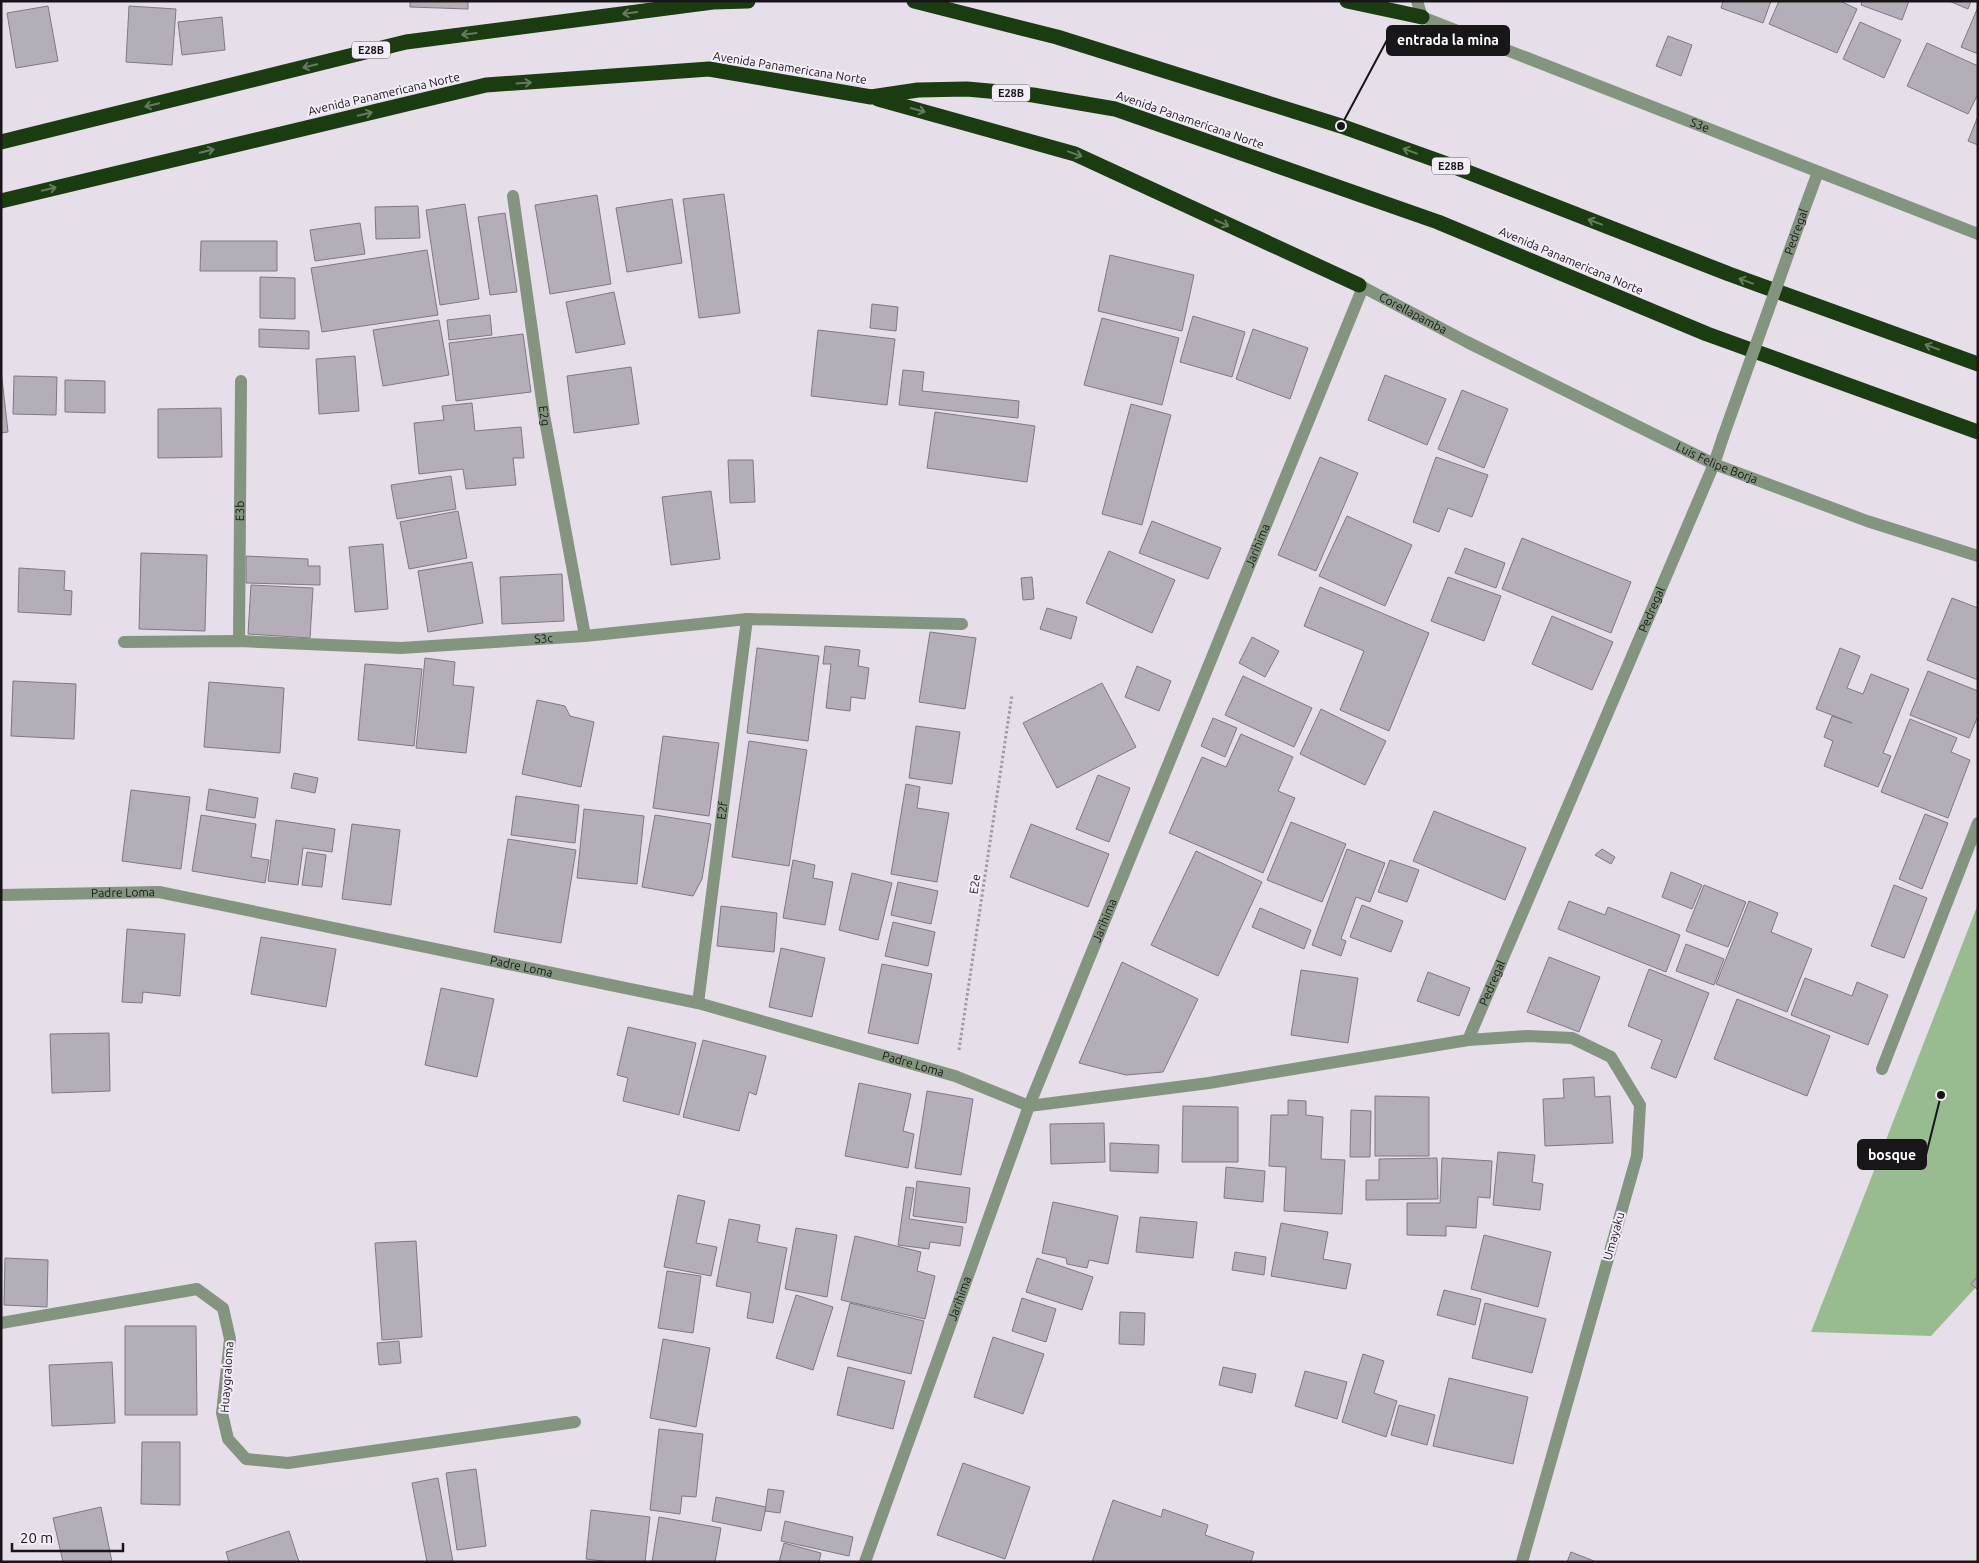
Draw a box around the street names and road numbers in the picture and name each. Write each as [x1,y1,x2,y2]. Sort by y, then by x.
road number: E28B [352,42,390,58]
street label: Avenida Panamericana Norte [712,49,868,86]
street label: Avenida Panamericana Norte [307,70,461,117]
road number: E28B [992,85,1030,102]
street label: Avenida Panamericana Norte [1115,88,1266,151]
street label: S3e [1688,115,1712,135]
road number: E28B [1432,158,1470,175]
street label: Pedregal [1782,207,1810,256]
street label: Avenida Panamericana Norte [1497,224,1645,297]
street label: Corellapamba [1377,290,1449,336]
street label: E2g [537,405,553,427]
street label: Luis Felipe Borja [1674,439,1760,486]
street label: E3b [233,501,246,521]
street label: Jarihima [1242,522,1272,569]
street label: Pedregal [1636,585,1667,634]
street label: S3c [534,631,554,645]
street label: E2f [714,800,730,820]
street label: E2e [967,873,982,895]
street label: Padre Loma [91,885,155,899]
street label: Jarihima [1090,897,1119,944]
street label: Padre Loma [489,953,554,979]
street label: Pedregal [1476,958,1507,1007]
street label: Padre Loma [881,1049,946,1079]
street label: Umayaku [1600,1210,1627,1261]
street label: Jarihima [945,1275,973,1322]
street label: Huaygraloma [218,1341,235,1413]

